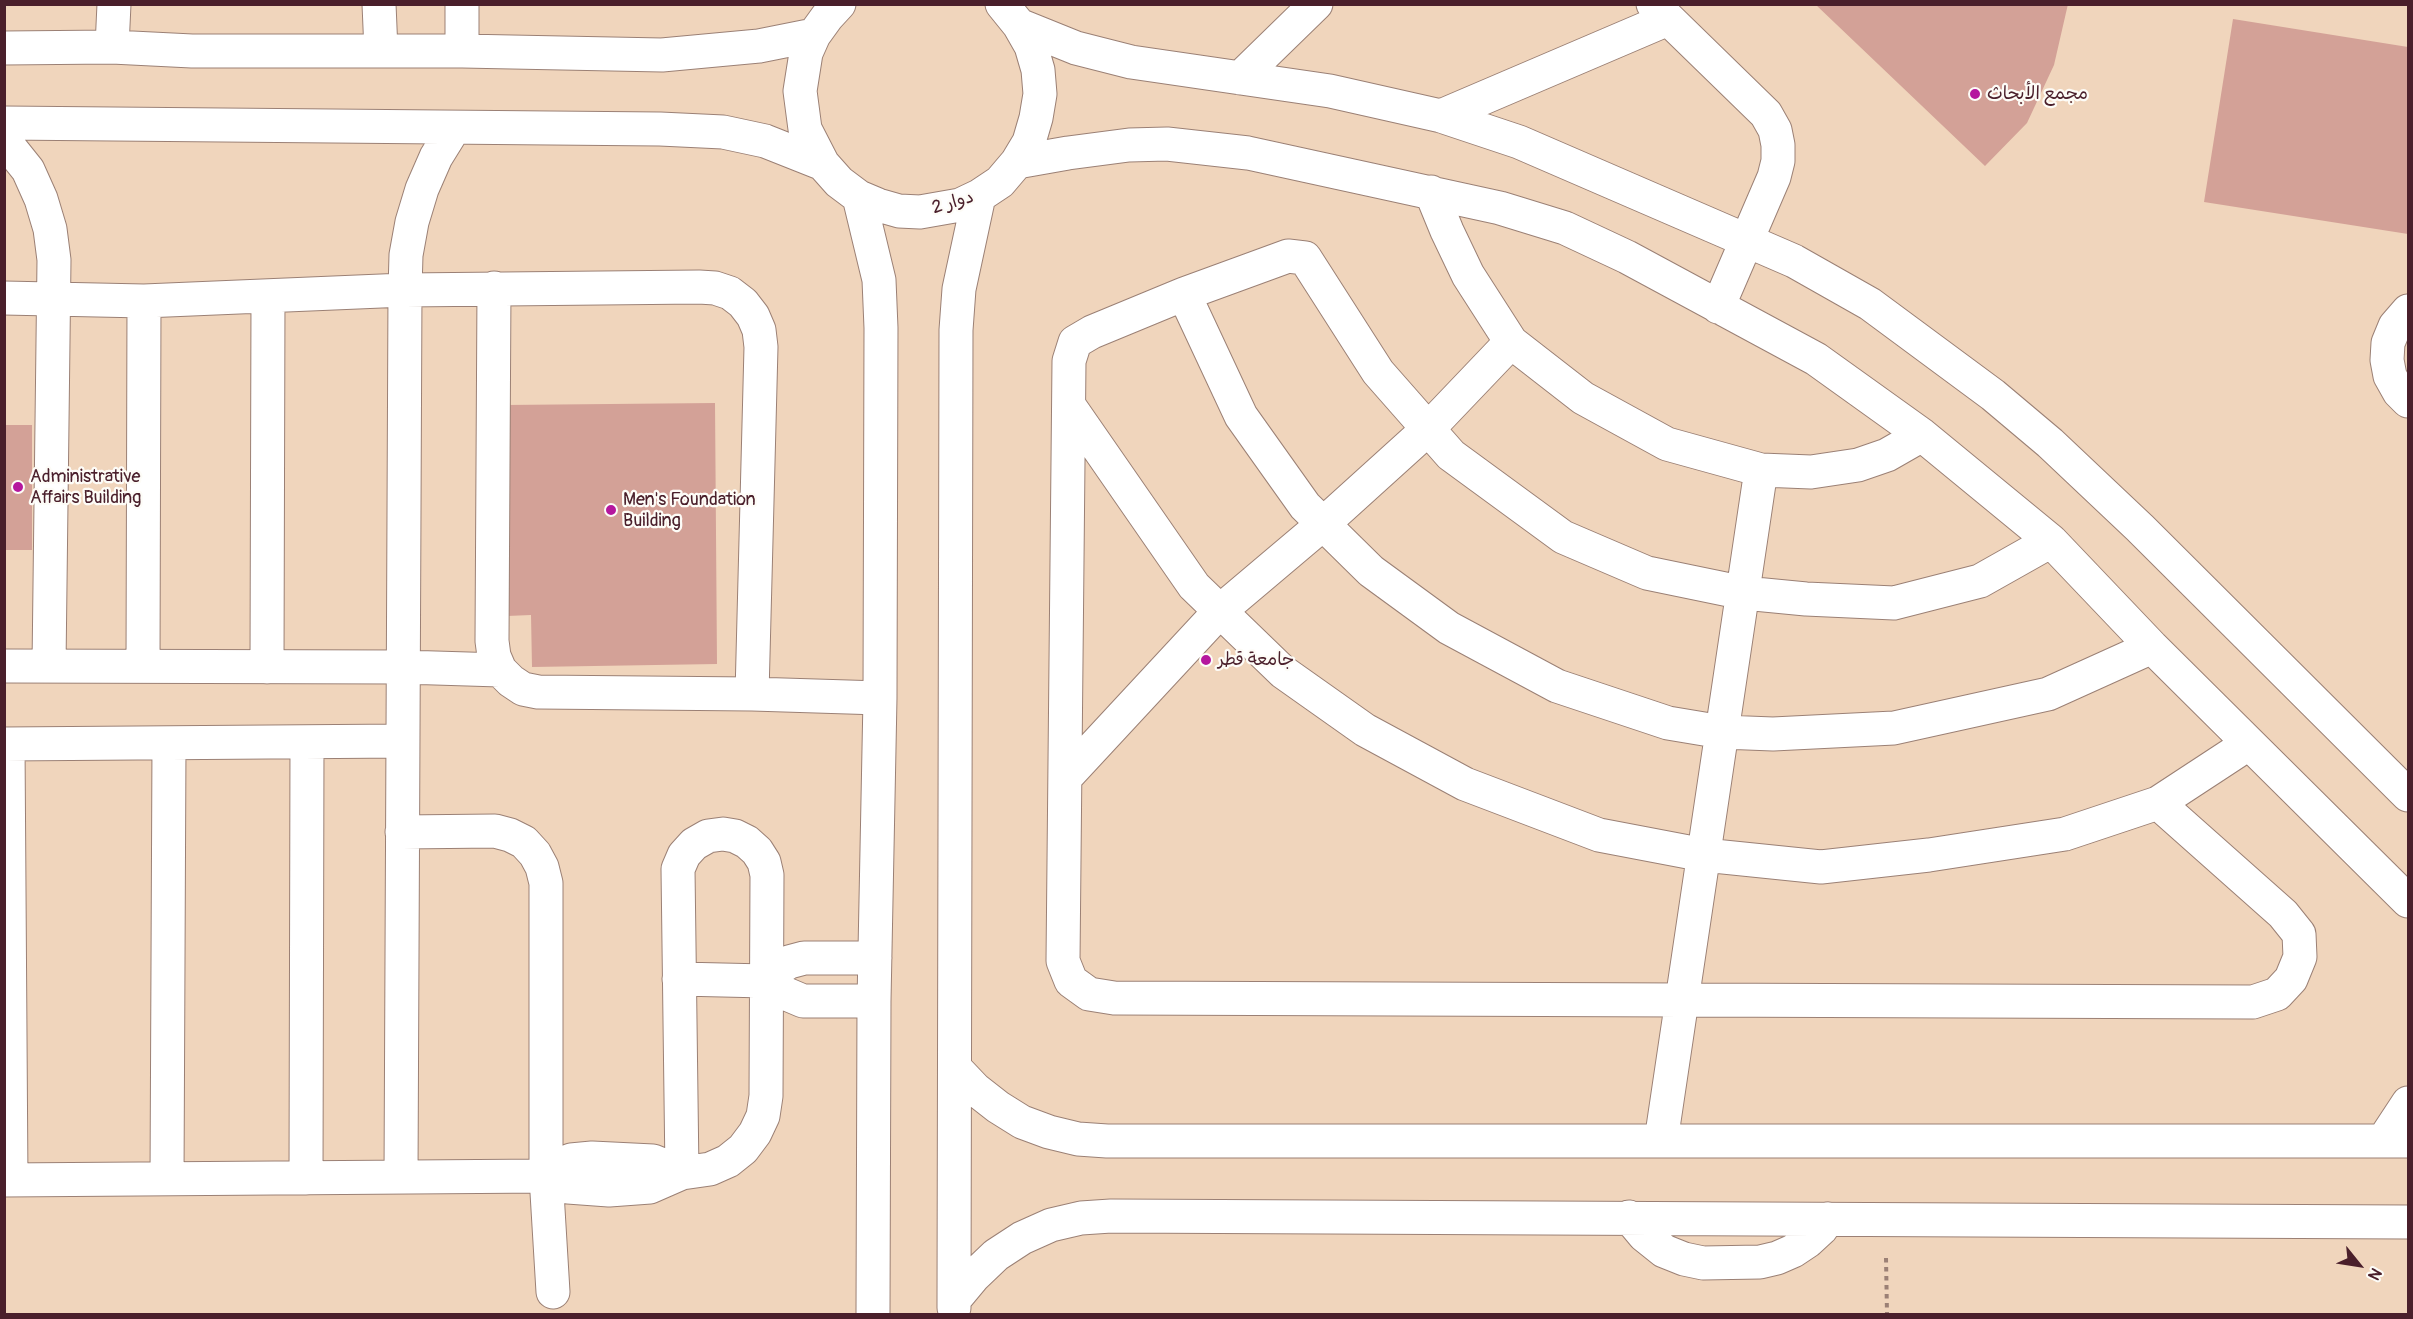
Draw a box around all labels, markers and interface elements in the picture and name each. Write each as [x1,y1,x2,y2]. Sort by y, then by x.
place label: مجمع الأبحاث [1987,83,2088,105]
marker: مجمع الأبحاث [1968,87,1982,101]
street label: دوار 2 [930,186,976,220]
place label: Administrative Affairs Building [30,466,141,508]
marker: Administrative Affairs Building [11,480,25,494]
place label: Men's Foundation Building [623,489,756,532]
marker: Men's Foundation Building [604,503,618,517]
place label: جامعة قطر [1218,649,1294,671]
marker: جامعة قطر [1199,653,1213,667]
north arrow [2329,1235,2389,1295]
text: N [2363,1264,2386,1284]

